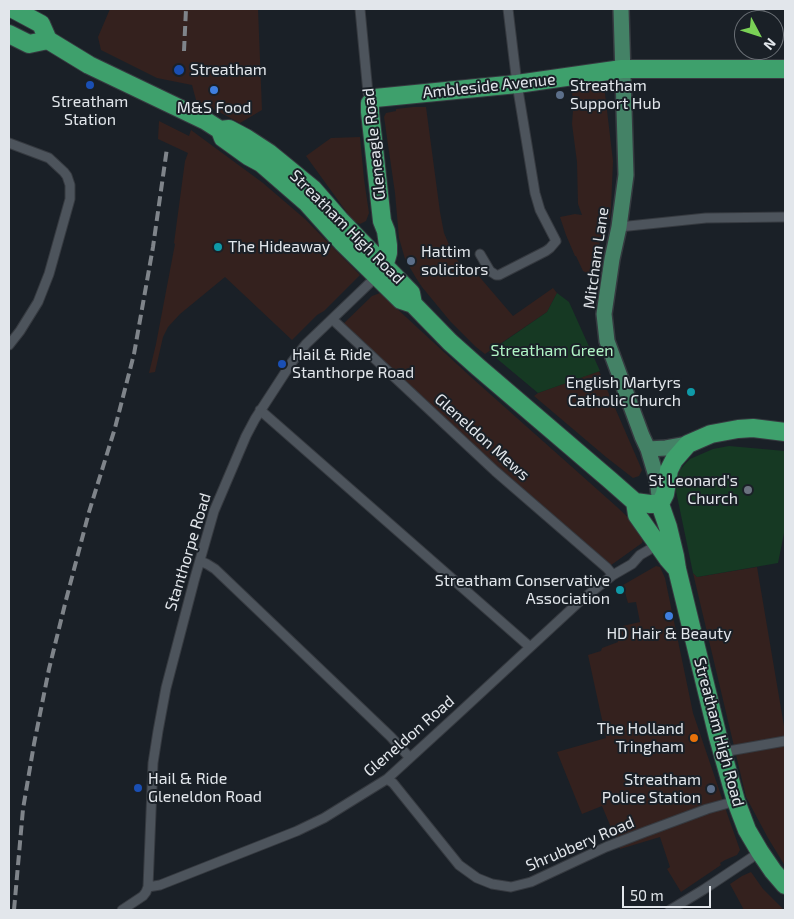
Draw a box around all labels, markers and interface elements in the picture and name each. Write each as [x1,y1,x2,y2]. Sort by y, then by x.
north arrow [734,10,784,60]
text: N [760,35,780,54]
place label: Streatham [190,60,267,80]
marker: Streatham [172,63,186,77]
street label: Ambleside Avenue [422,69,556,103]
place label: Streatham Support Hub [570,76,661,114]
marker: Streatham Station [84,79,96,91]
marker: M&S Food [208,84,220,96]
street label: Gleneagle Road [359,87,389,201]
marker: Streatham Support Hub [554,89,566,101]
place label: Streatham Station [52,92,128,130]
place label: M&S Food [177,98,251,118]
street label: Streatham High Road [286,166,408,288]
street label: Mitcham Lane [579,206,613,310]
place label: The Hideaway [228,237,330,257]
marker: The Hideaway [212,241,224,253]
place label: Hattim solicitors [421,242,488,280]
marker: Hattim solicitors [405,255,417,267]
park label: Streatham Green [490,341,614,361]
place label: Hail & Ride Stanthorpe Road [292,345,414,383]
marker: Hail & Ride Stanthorpe Road [276,358,288,370]
place label: English Martyrs Catholic Church [566,373,681,411]
marker: English Martyrs Catholic Church [685,386,697,398]
street label: Gleneldon Mews [431,389,533,485]
place label: St Leonard's Church [649,471,738,509]
marker: St Leonard's Church [742,484,754,496]
street label: Stanthorpe Road [161,491,215,613]
place label: Streatham Conservative Association [435,571,610,609]
marker: Streatham Conservative Association [614,584,626,596]
marker: HD Hair & Beauty [663,610,675,622]
place label: HD Hair & Beauty [606,624,732,644]
street label: Streatham High Road [690,655,748,809]
street label: Gleneldon Road [360,691,458,781]
place label: The Holland Tringham [597,719,684,757]
marker: The Holland Tringham [688,732,700,744]
place label: Hail & Ride Gleneldon Road [148,769,262,807]
place label: Streatham Police Station [602,770,701,808]
marker: Hail & Ride Gleneldon Road [132,782,144,794]
marker: Streatham Police Station [705,783,717,795]
street label: Shrubbery Road [523,813,637,875]
scale bar [624,876,713,908]
text: 50 m [630,886,664,904]

